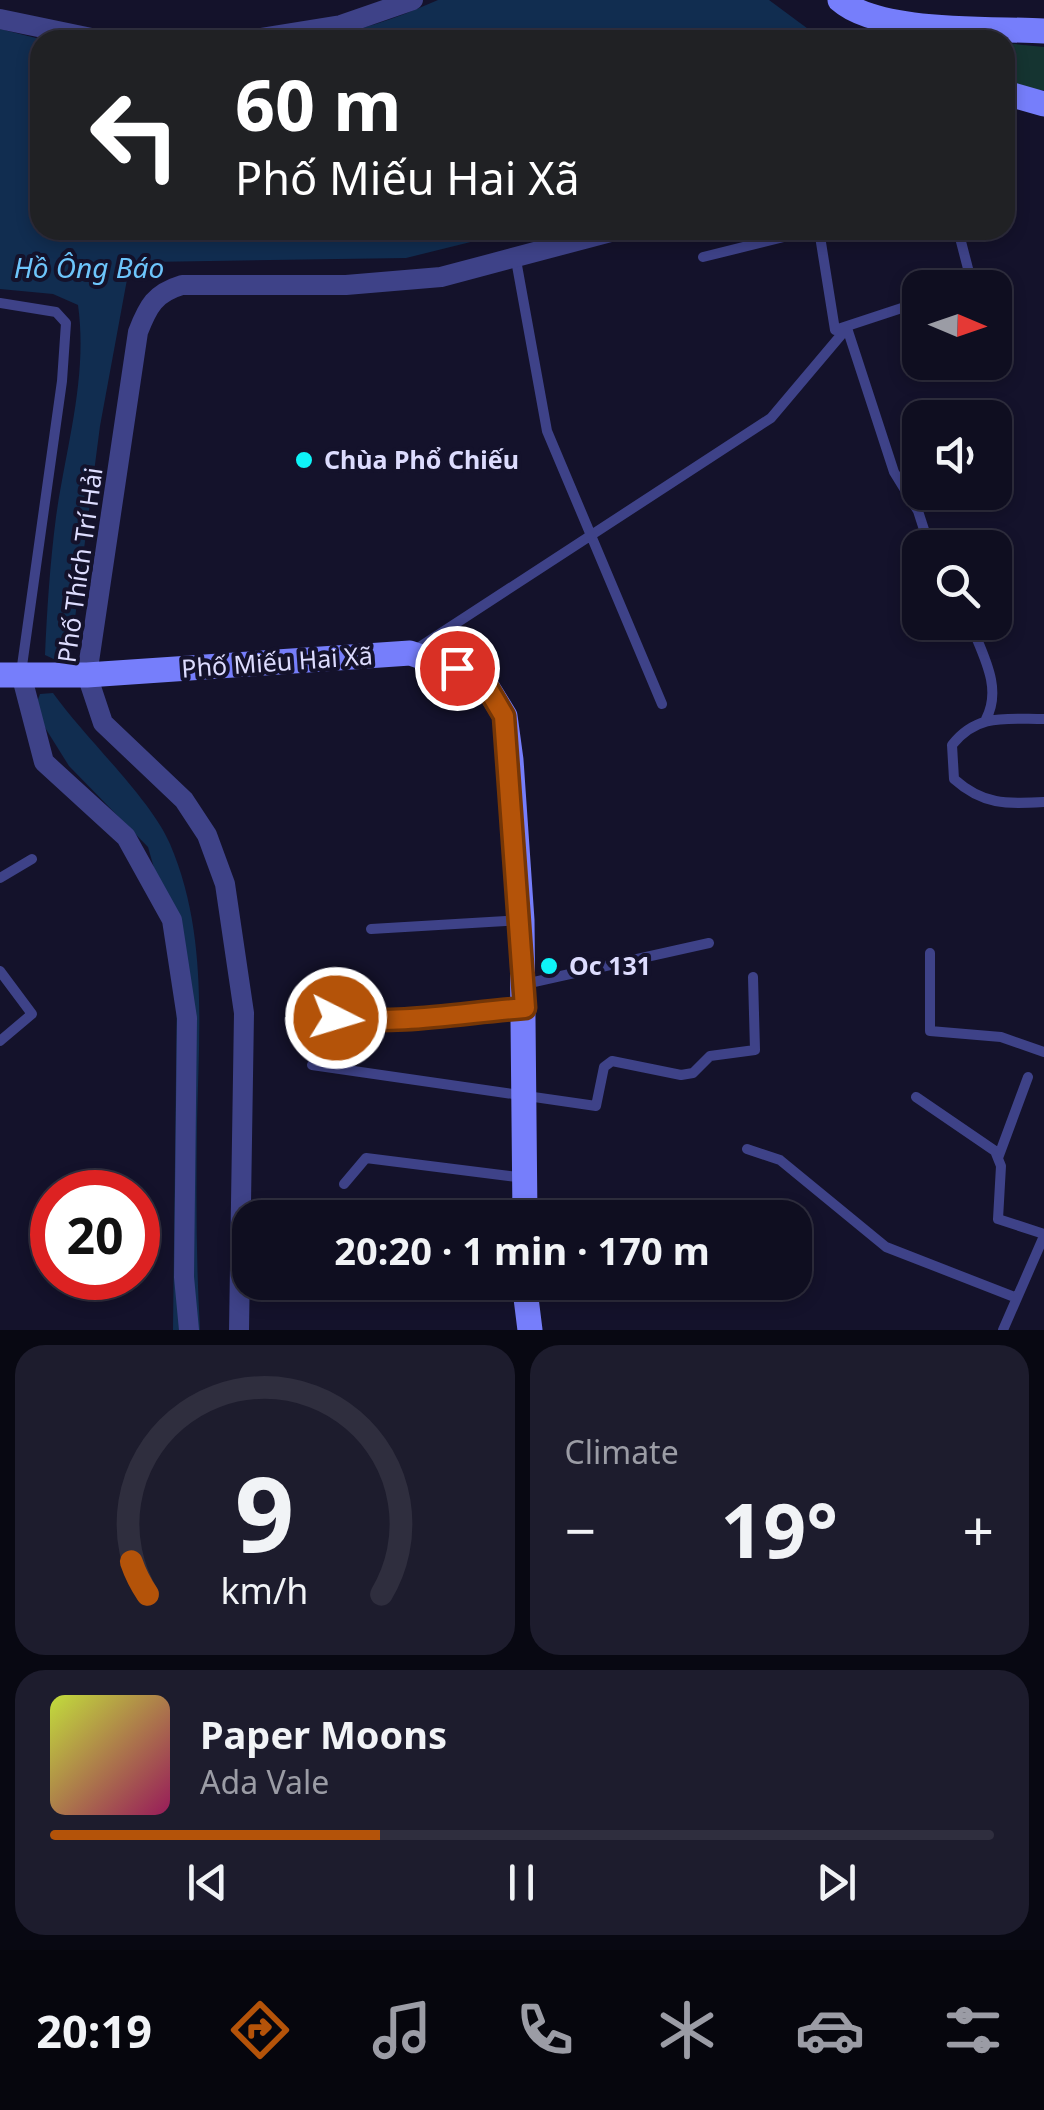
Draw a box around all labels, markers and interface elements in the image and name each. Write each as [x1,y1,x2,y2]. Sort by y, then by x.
text: 60 m [235,56,402,152]
icon: left [70,70,200,200]
text: Phố Miếu Hai Xã [235,147,580,208]
water label: Hồ Ông Báo [14,248,164,286]
north arrow [902,270,1012,380]
map controls [902,270,1012,640]
button: sound [902,400,1012,510]
place label: Chùa Phổ Chiếu [324,442,519,476]
marker: Chùa Phổ Chiếu [293,449,315,471]
street label: Phố Thích Trí Hải [48,465,110,665]
button: search [902,530,1012,640]
pin [415,626,500,711]
street label: Phố Miếu Hai Xã [180,637,374,685]
icon: arrive [430,641,485,696]
place label: Oc 131 [569,948,651,982]
marker: Oc 131 [538,955,560,977]
position arrow [284,966,388,1070]
speed limit sign: 20 [30,1170,160,1300]
text: 20:20 · 1 min · 170 m [334,1224,710,1276]
text: Climate [565,1430,679,1473]
text: 9 [235,1441,295,1582]
text: 19° [720,1478,838,1580]
text: − [565,1492,596,1567]
text: + [963,1492,994,1567]
text: km/h [221,1566,309,1614]
text: Paper Moons [200,1708,447,1760]
text: Ada Vale [200,1760,329,1803]
icon: previous [180,1855,235,1910]
icon: pause [494,1855,549,1910]
icon: next [809,1855,864,1910]
icon: directions [225,1995,295,2065]
icon: music [367,1995,437,2065]
icon: phone [510,1995,580,2065]
icon: climate [652,1995,722,2065]
icon: car [795,1995,865,2065]
icon: filters [938,1995,1008,2065]
text: 20:19 [36,2000,152,2061]

